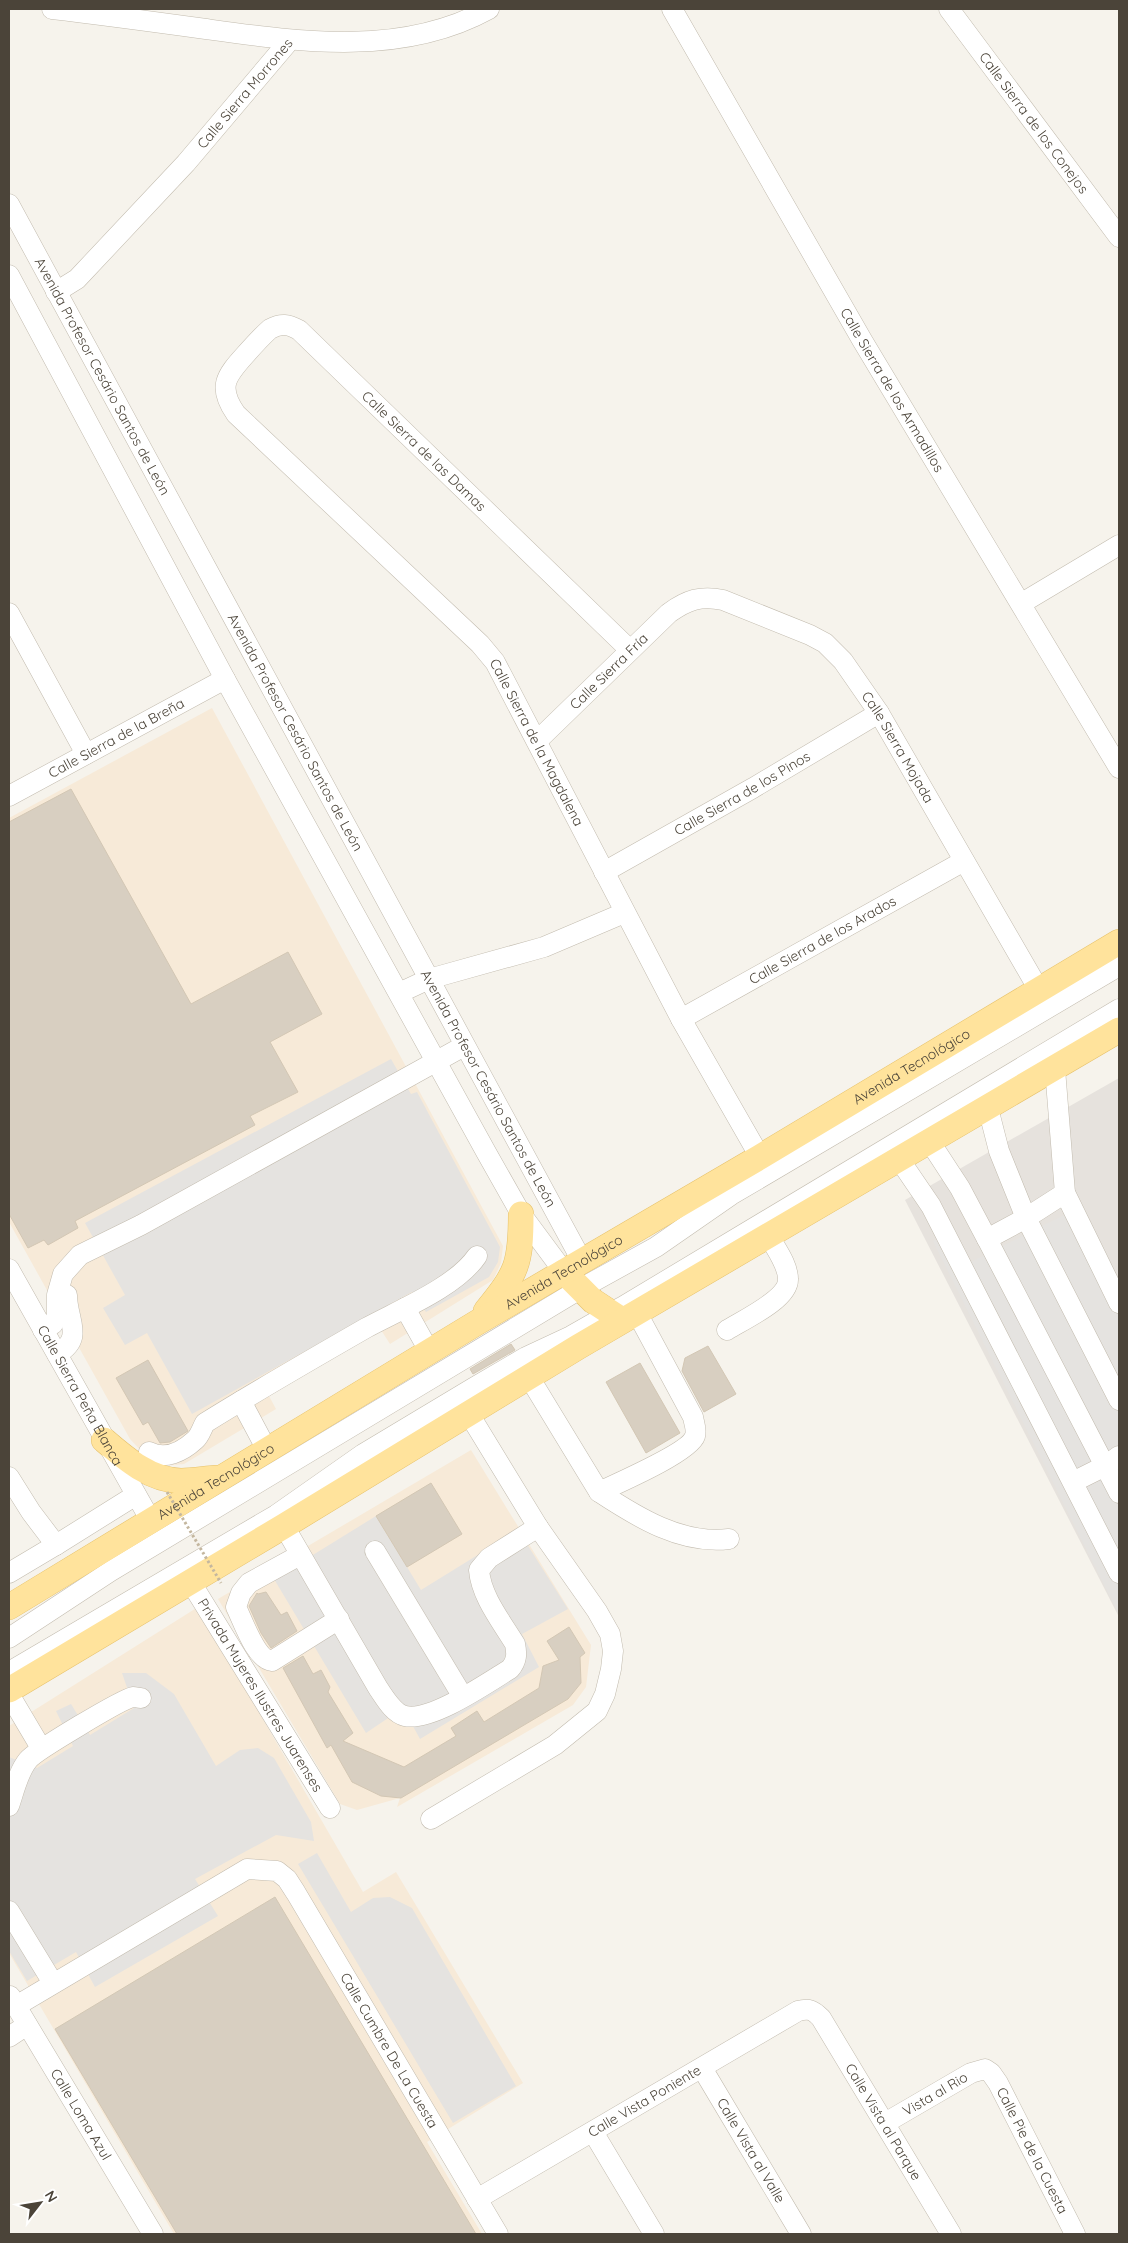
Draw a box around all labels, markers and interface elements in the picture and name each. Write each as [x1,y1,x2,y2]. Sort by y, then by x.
street label: Calle Sierra Morrones [193,35,297,152]
street label: Calle Sierra de los Conejos [975,48,1093,197]
street label: Avenida Profesor Cesário Santos de León [31,254,174,498]
street label: Calle Sierra de los Armadillos [836,304,948,475]
street label: Calle Sierra de las Damas [358,387,490,515]
street label: Avenida Profesor Cesário Santos de León [224,610,367,854]
street label: Calle Sierra Fría [566,629,652,713]
street label: Calle Sierra de la Magdalena [486,656,588,829]
street label: Calle Sierra Mojada [858,688,938,806]
street label: Calle Sierra de la Breña [45,694,187,782]
street label: Calle Sierra de los Pinos [671,747,813,840]
street label: Calle Sierra de los Arados [746,892,899,988]
street label: Avenida Profesor Cesário Santos de León [417,966,560,1210]
street label: Avenida Tecnológico [849,1024,973,1108]
street label: Avenida Tecnológico [501,1230,626,1313]
street label: Calle Sierra Peña Blanca [33,1322,127,1469]
street label: Avenida Tecnológico [154,1439,278,1524]
street label: Privada Mujeres Ilustres Juarenses [194,1595,327,1795]
street label: Calle Cumbre De La Cuesta [336,1969,442,2131]
street label: Calle Vista al Parque [841,2060,926,2184]
street label: Calle Vista Poniente [585,2061,704,2141]
street label: Calle Loma Azul [47,2065,115,2163]
street label: Vista al Rio [899,2068,971,2120]
street label: Calle Pie de la Cuesta [993,2084,1072,2217]
street label: Calle Vista al Valle [713,2095,789,2206]
north arrow [15,2178,65,2228]
text: N [41,2187,62,2205]

